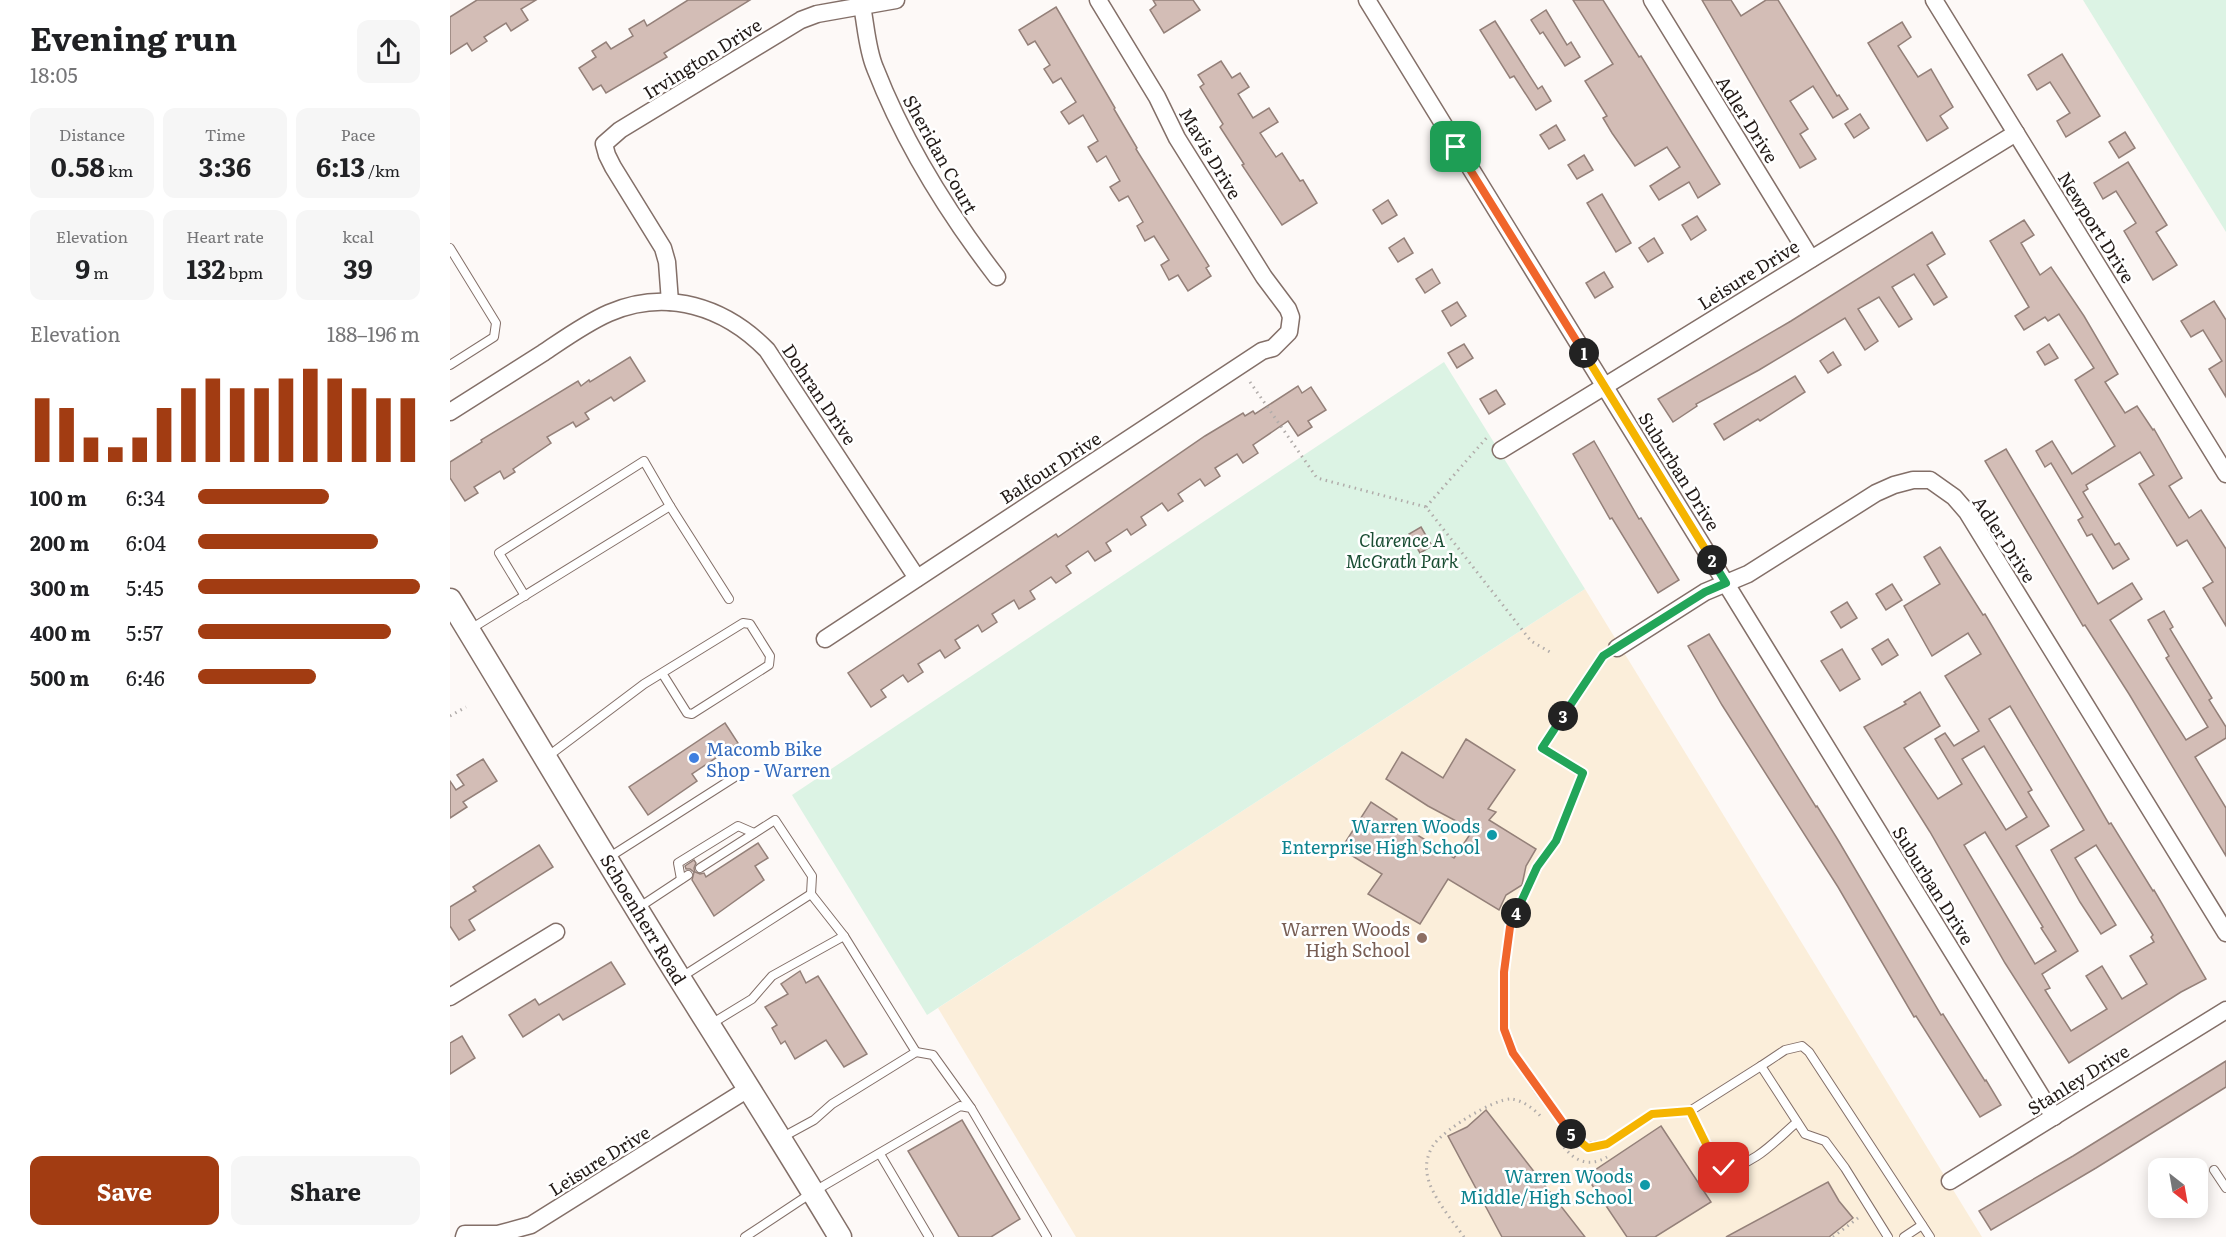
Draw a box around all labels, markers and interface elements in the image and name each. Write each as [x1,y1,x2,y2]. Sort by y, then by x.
street label: Irvington Drive [638,11,766,105]
text: Evening run [30,12,237,61]
button: share [357,20,420,83]
text: 18:05 [30,59,78,89]
street label: Adler Drive [1710,70,1786,168]
street label: Sheridan Court [897,89,985,219]
street label: Mavis Drive [1173,102,1249,204]
pin [1430,121,1481,172]
text: Distance [59,122,125,146]
text: Time [205,122,245,146]
text: Pace [341,122,375,146]
icon: arrive [1439,130,1472,163]
text: 0.58 [51,146,105,185]
text: 3:36 [199,146,251,185]
text: 6:13 [316,146,365,185]
text: km [105,158,133,182]
text: /km [365,158,400,182]
street label: Newport Drive [2052,166,2142,288]
text: Elevation [56,224,128,248]
text: Heart rate [186,224,264,248]
text: kcal [342,224,374,248]
street label: Leisure Drive [1692,232,1804,316]
text: 9 [75,248,90,287]
text: 132 [187,248,225,287]
text: 39 [343,248,373,287]
text: m [90,260,109,284]
text: bpm [225,260,263,284]
text: Elevation [30,318,120,348]
text: 188–196 m [327,318,420,348]
street label: Dohran Drive [776,338,864,450]
pin: 1 [1569,338,1599,368]
text: 1 [1581,341,1587,365]
street label: Suburban Drive [1633,406,1727,536]
street label: Balfour Drive [994,424,1106,510]
text: 100 m [30,482,87,512]
text: 6:34 [126,482,165,512]
street label: Adler Drive [1967,490,2043,588]
park label: Clarence A McGrath Park [1345,526,1459,574]
text: 200 m [30,527,89,557]
text: 6:04 [126,527,166,557]
pin: 2 [1697,545,1727,575]
text: 2 [1708,548,1716,572]
text: 300 m [30,572,90,602]
text: 5:45 [126,572,164,602]
text: 400 m [30,617,91,647]
text: 5:57 [126,617,163,647]
text: 500 m [30,662,89,692]
text: 6:46 [126,662,165,692]
pin: 3 [1548,701,1578,731]
text: 3 [1559,704,1567,728]
place label: Macomb Bike Shop - Warren [706,735,831,783]
marker: Macomb Bike Shop - Warren [687,751,701,765]
place label: Warren Woods Enterprise High School [1281,812,1480,860]
street label: Suburban Drive [1887,820,1981,950]
marker: Warren Woods Enterprise High School [1485,828,1499,842]
street label: Schoenherr Road [594,848,694,990]
pin: 4 [1501,898,1531,928]
text: 4 [1511,901,1521,925]
place label: Warren Woods High School [1281,915,1410,963]
marker: Warren Woods High School [1415,931,1429,945]
street label: Stanley Drive [2022,1037,2134,1121]
street label: Leisure Drive [543,1118,655,1202]
pin: 5 [1556,1119,1586,1149]
text: 5 [1567,1122,1575,1146]
pin [1698,1142,1749,1193]
icon: check [1707,1151,1740,1184]
button: Save [30,1156,219,1225]
button: Share [231,1156,420,1225]
north arrow [2148,1158,2208,1218]
map controls [2148,1158,2208,1218]
place label: Warren Woods Middle/High School [1460,1162,1633,1210]
marker: Warren Woods Middle/High School [1638,1178,1652,1192]

